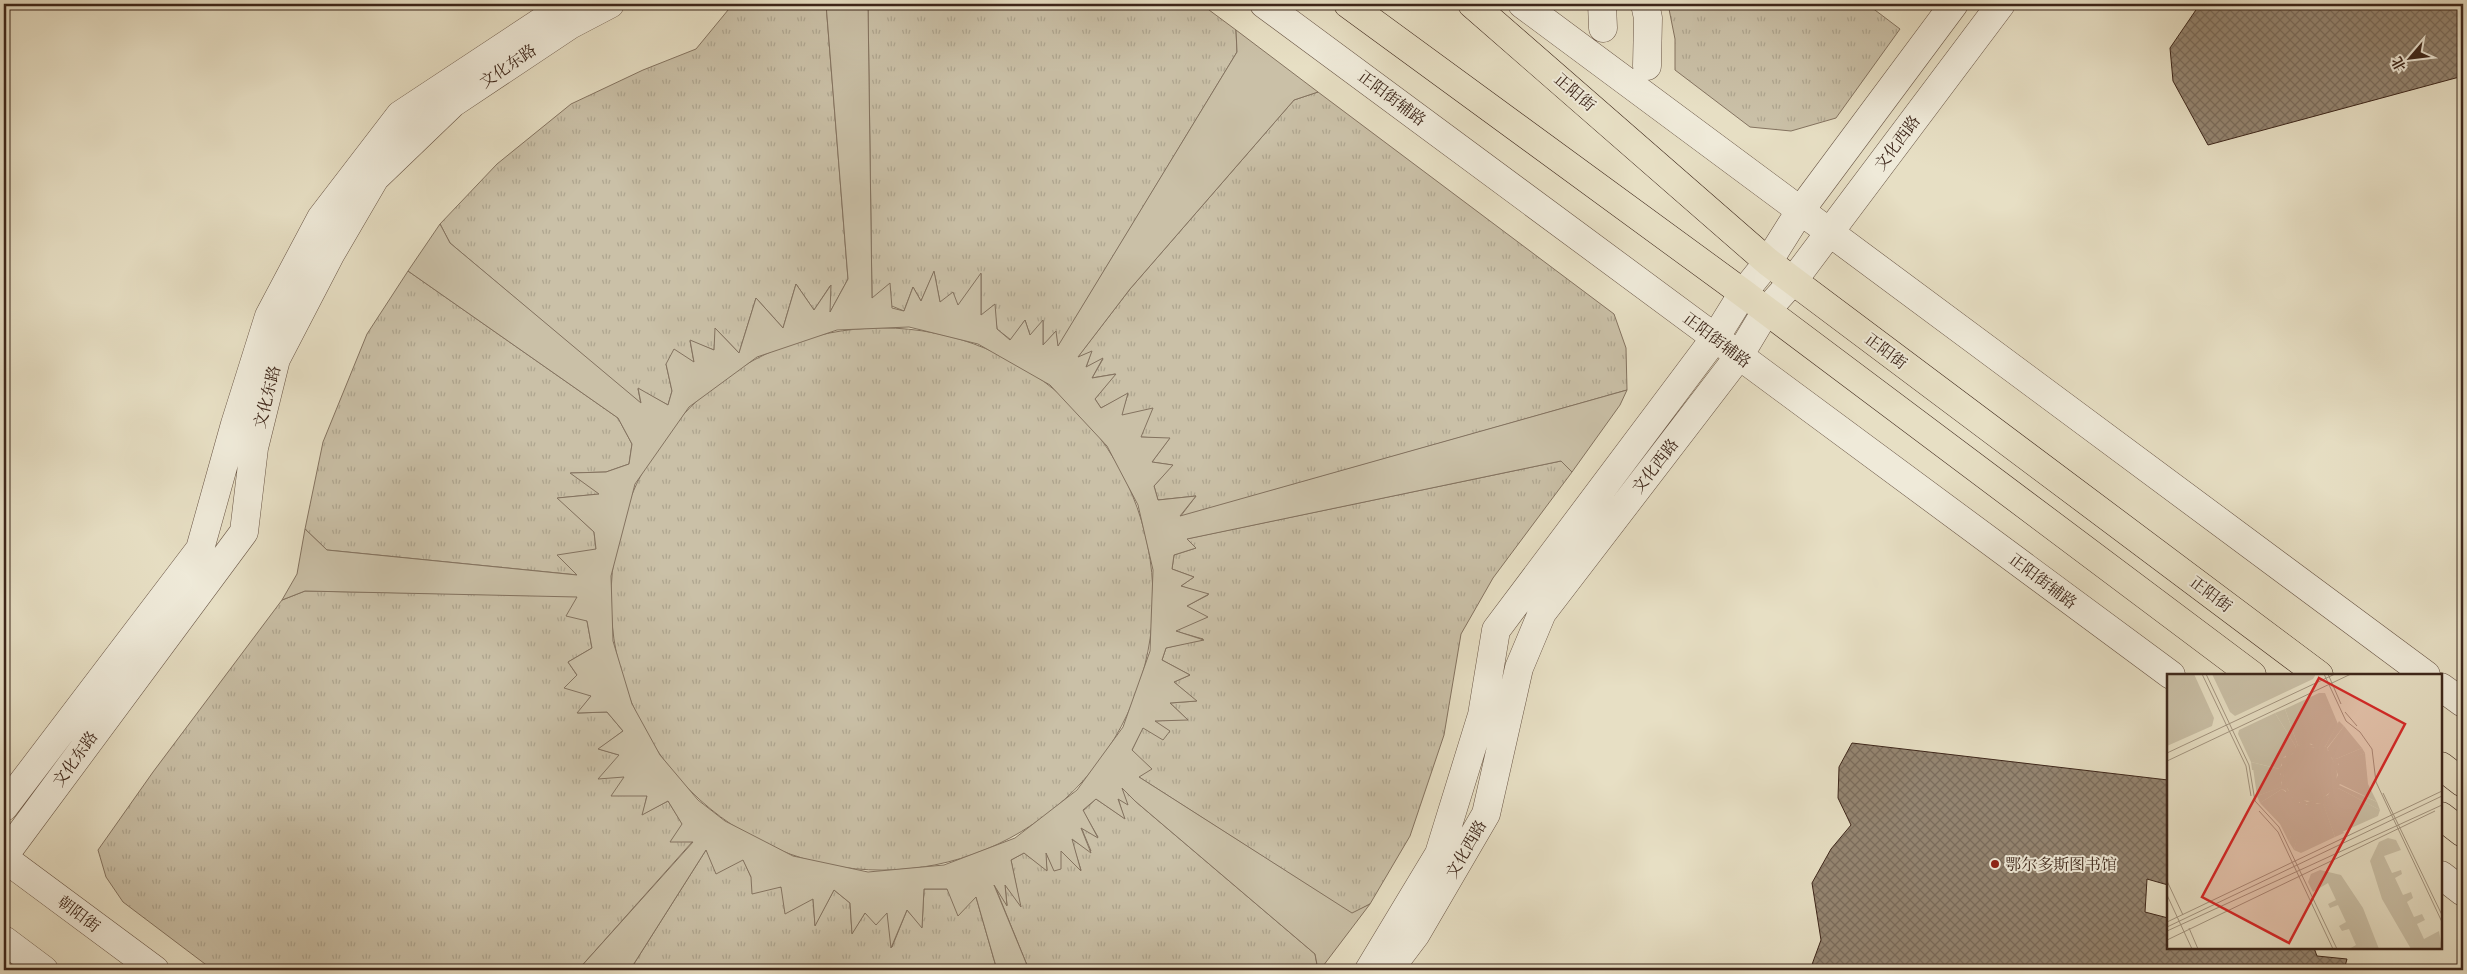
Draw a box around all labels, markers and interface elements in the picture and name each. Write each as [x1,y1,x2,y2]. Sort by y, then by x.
north arrow [2384,32,2434,82]
street label: 文化东路 [476,39,540,93]
text: 北 [2387,54,2410,75]
street label: 正阳街辅路 [1354,66,1430,130]
street label: 正阳街 [1550,68,1600,116]
street label: 文化西路 [1869,111,1925,175]
street label: 正阳街辅路 [1679,308,1755,372]
street label: 正阳街 [1861,328,1911,374]
street label: 文化东路 [249,363,285,431]
street label: 文化西路 [1627,434,1683,498]
street label: 正阳街辅路 [2005,549,2081,613]
street label: 正阳街 [2186,571,2236,617]
inset map [2167,674,2442,949]
street label: 文化东路 [48,727,102,791]
street label: 文化西路 [1441,816,1491,882]
place label: 鄂尔多斯图书馆 [2005,854,2117,875]
marker: 鄂尔多斯图书馆 [1989,858,2001,870]
street label: 朝阳街 [54,891,104,937]

